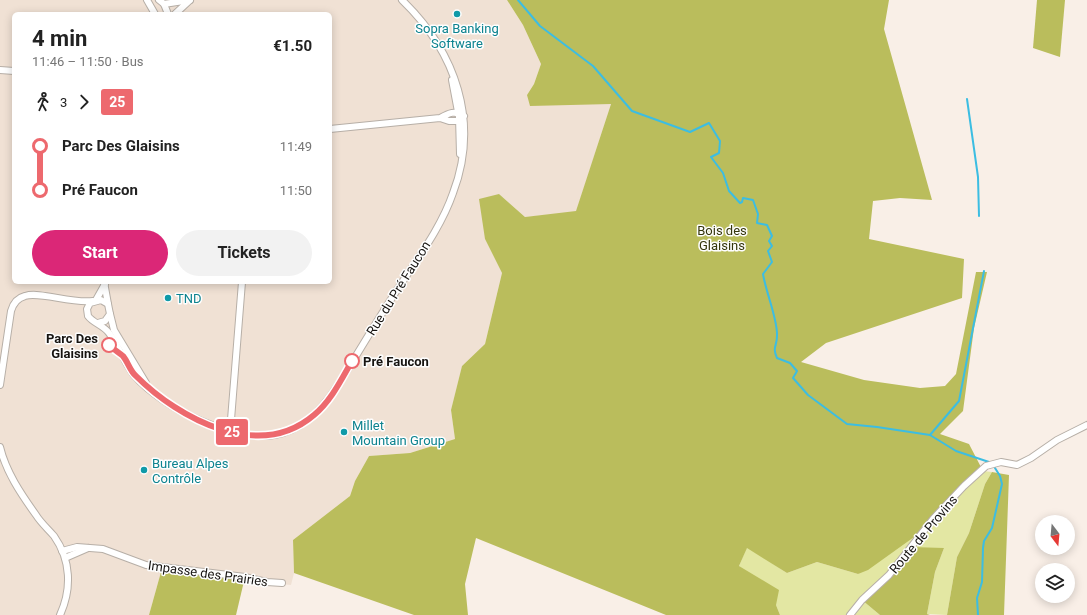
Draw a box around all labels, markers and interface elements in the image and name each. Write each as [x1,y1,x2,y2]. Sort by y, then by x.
marker: Sopra Banking Software [452,9,462,19]
place label: Sopra Banking Software [415,21,499,51]
text: 4 min [32,26,87,51]
text: €1.50 [273,37,312,55]
text: 11:46 – 11:50 · Bus [32,54,144,69]
icon: walk [32,91,54,113]
icon: forward [73,91,95,113]
text: 25 [109,94,125,110]
text: 3 [60,95,67,110]
text: Parc Des Glaisins [62,137,180,155]
text: 11:49 [280,139,312,154]
text: Pré Faucon [62,181,138,199]
text: 11:50 [280,183,312,198]
park label: Bois des Glaisins [697,223,747,253]
button: Start [32,230,168,276]
button: Tickets [176,230,312,276]
street label: Rue du Pré Faucon [363,238,433,338]
place label: TND [176,291,202,306]
marker: TND [163,293,173,303]
place label: Parc Des Glaisins [46,331,98,361]
marker: Parc Des Glaisins [101,337,117,353]
marker: Pré Faucon [344,353,360,369]
place label: Pré Faucon [363,354,429,369]
place label: Millet Mountain Group [352,418,445,448]
line badge: 25 [214,419,250,445]
text: 25 [224,424,240,440]
marker: Millet Mountain Group [339,427,349,437]
place label: Bureau Alpes Contrôle [152,456,229,486]
marker: Bureau Alpes Contrôle [139,465,149,475]
street label: Route de Provins [886,492,961,577]
north arrow [1035,515,1075,555]
map controls [1035,515,1075,603]
street label: Impasse des Prairies [147,558,269,589]
button: layers [1035,563,1075,603]

